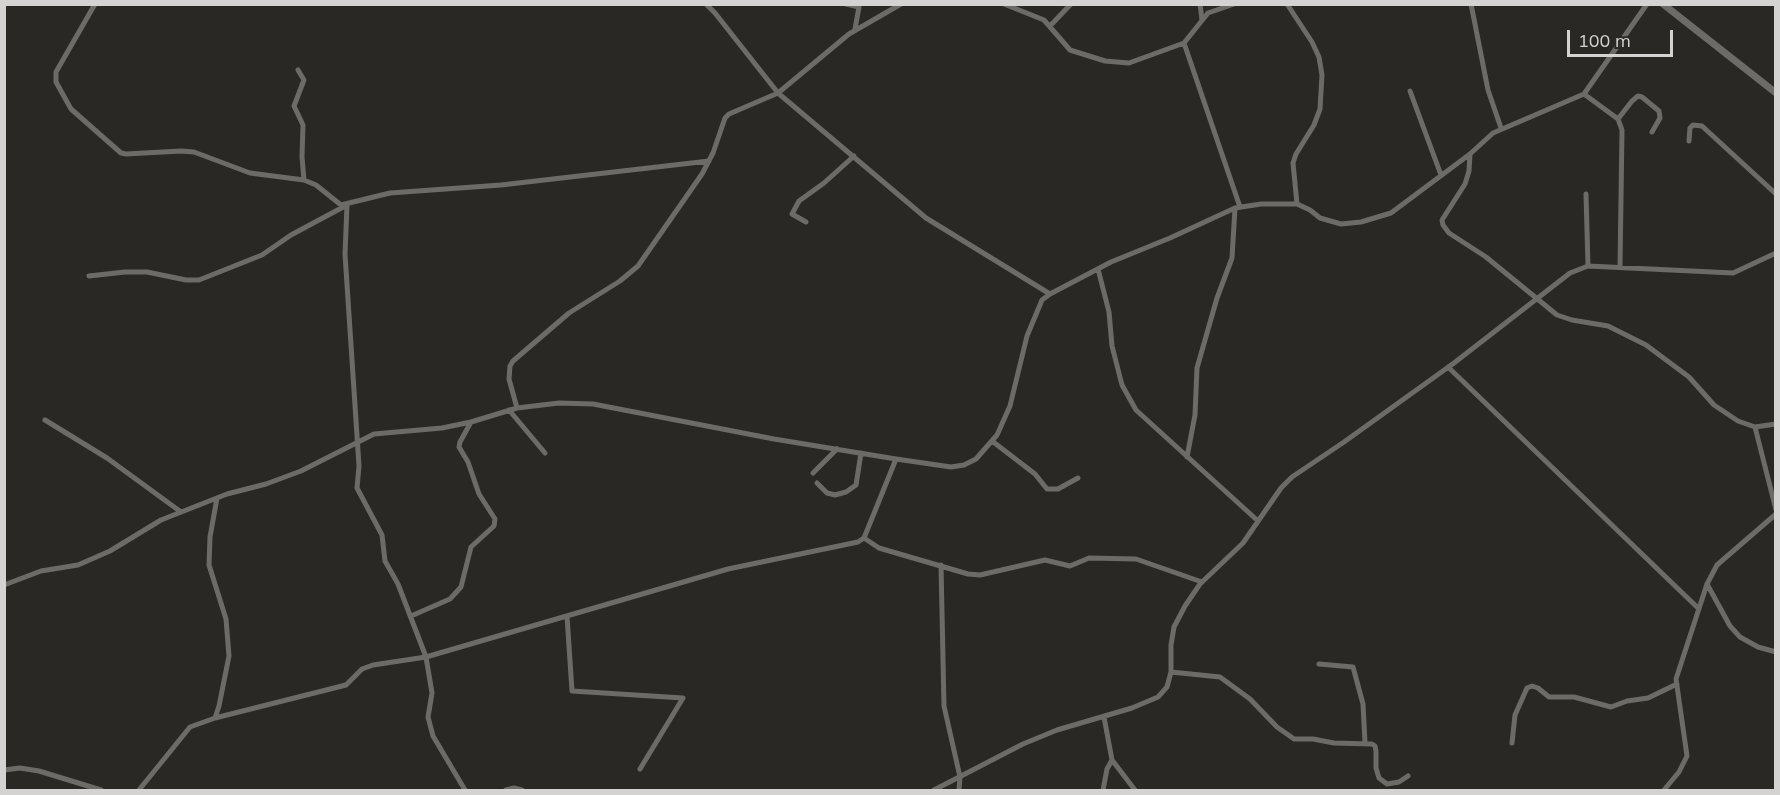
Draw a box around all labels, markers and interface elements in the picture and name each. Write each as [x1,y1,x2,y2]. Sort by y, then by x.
scale bar [1570,18,1676,56]
text: 100 m [1578,29,1631,52]

